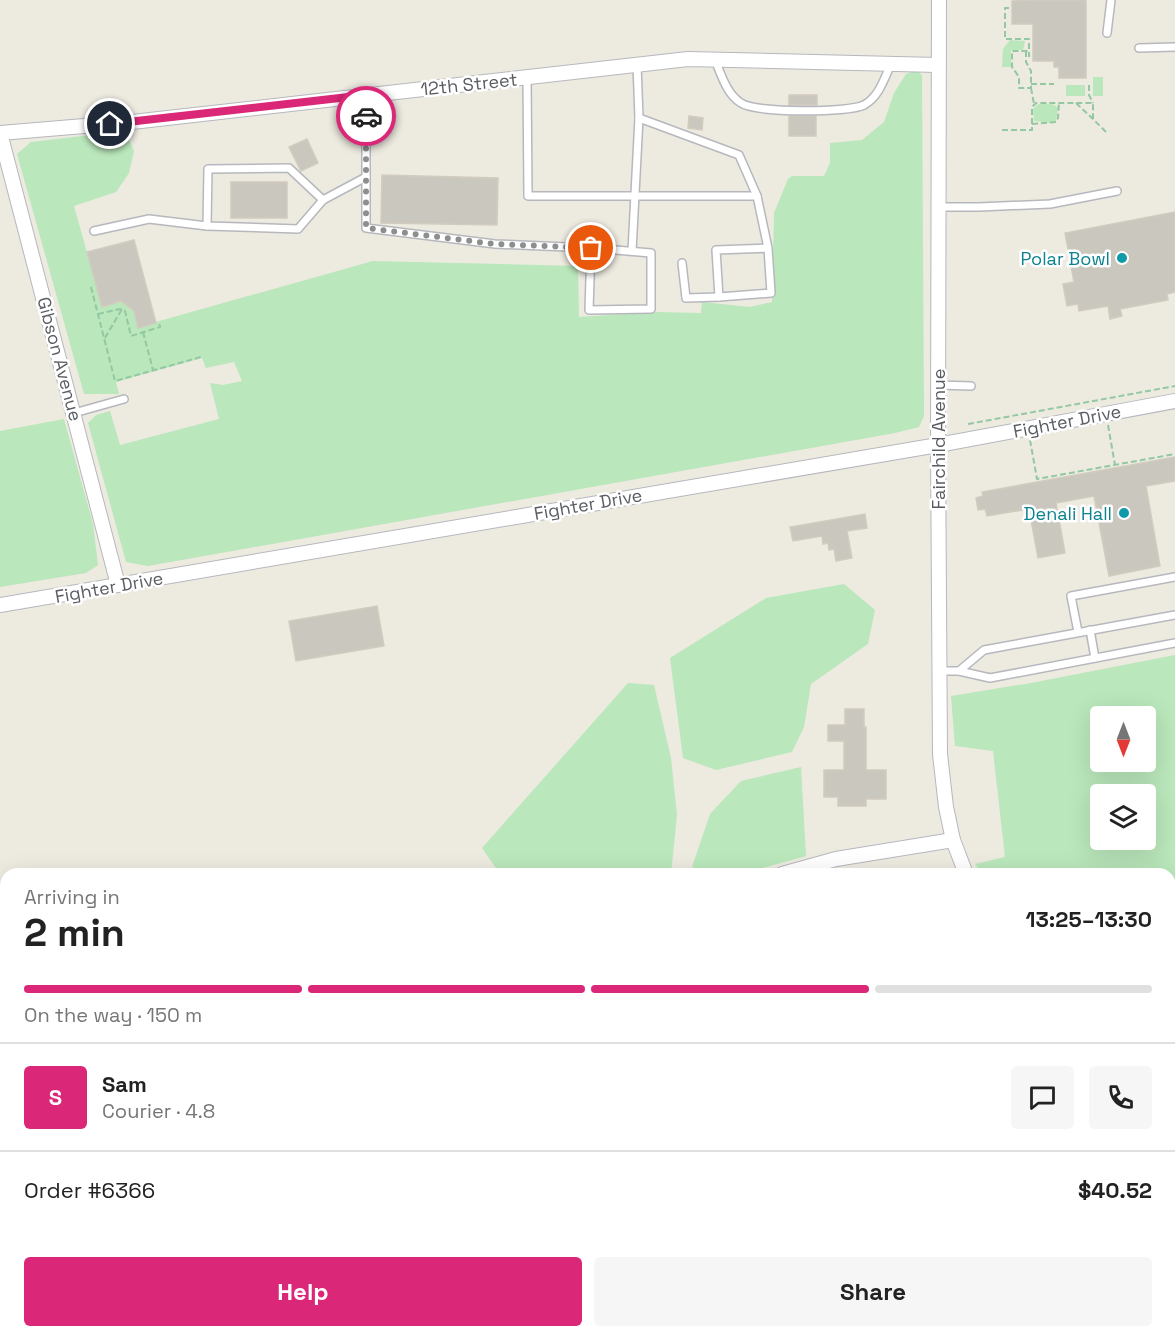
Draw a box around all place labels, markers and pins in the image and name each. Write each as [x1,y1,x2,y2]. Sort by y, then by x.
pin [84,98,135,149]
pin [565,222,616,273]
place label: Polar Bowl [1021,247,1110,270]
marker: Polar Bowl [1115,251,1129,265]
place label: Denali Hall [1024,502,1112,525]
marker: Denali Hall [1117,506,1131,520]

